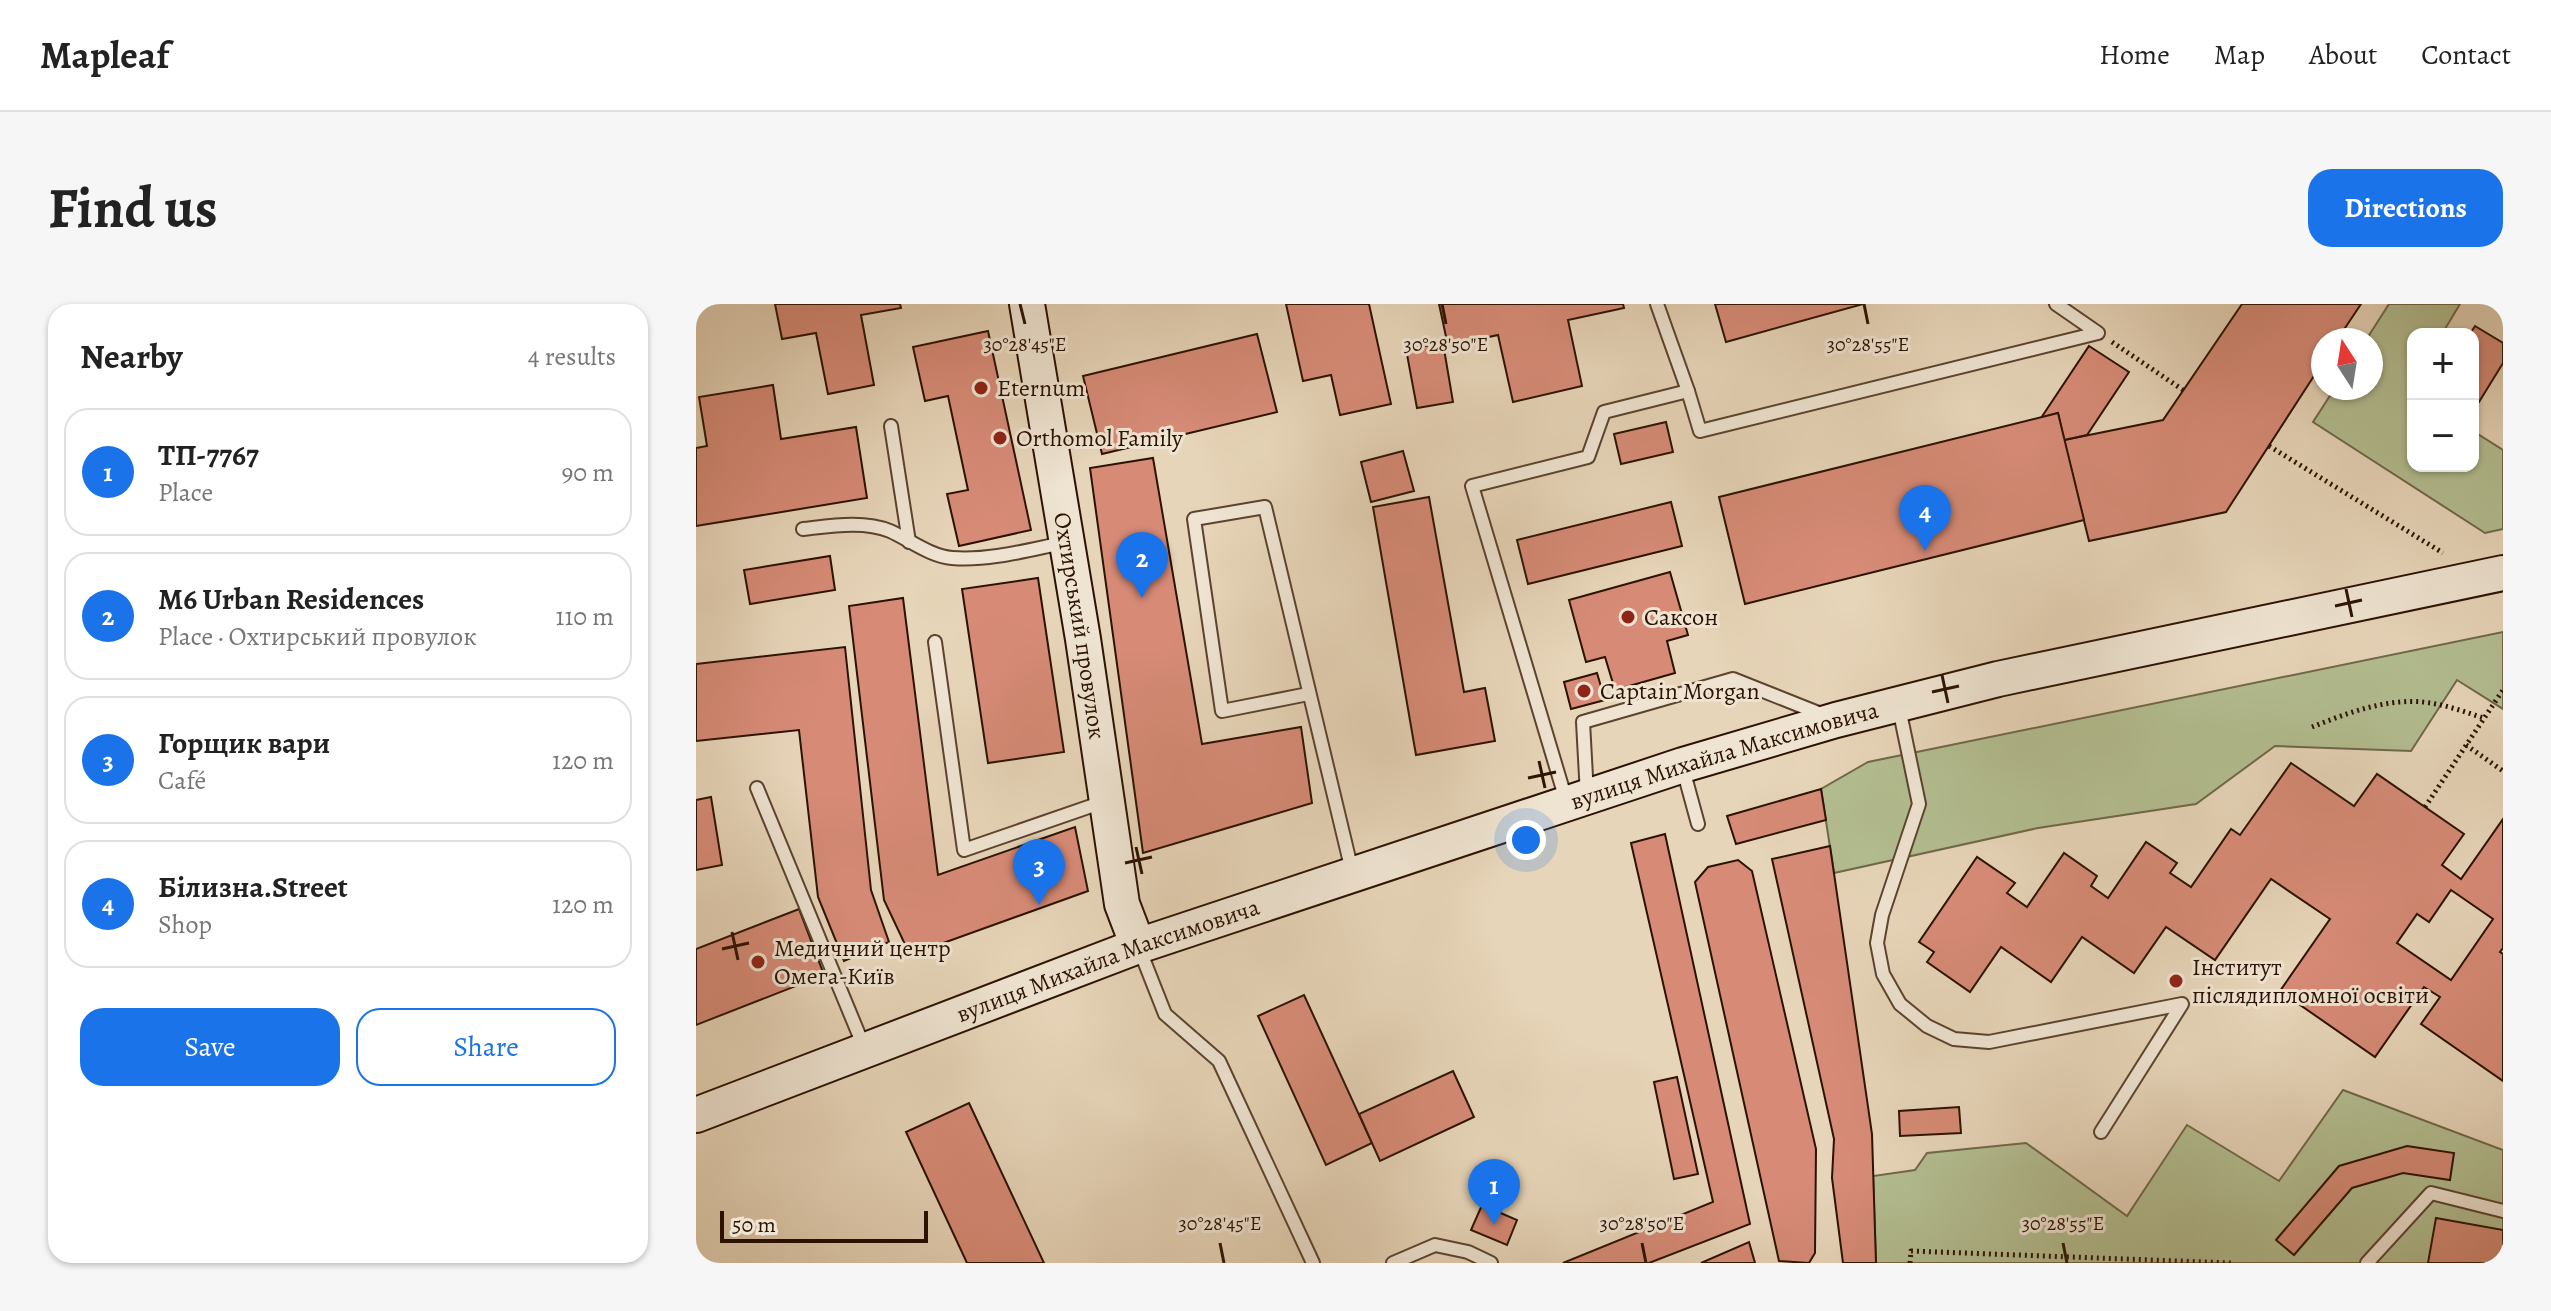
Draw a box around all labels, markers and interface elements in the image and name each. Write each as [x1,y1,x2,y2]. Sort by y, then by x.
text: Mapleaf [40,29,169,81]
text: Home [2099,36,2170,74]
text: Map [2214,36,2265,74]
text: About [2309,36,2377,74]
text: Contact [2421,36,2511,74]
button: Directions [2308,169,2503,247]
text: Find us [48,170,218,246]
north arrow [2311,328,2383,400]
map controls [2407,328,2479,472]
button: + [2407,328,2479,400]
text: 30°28'45"E [983,331,1067,358]
text: 30°28'50"E [1404,331,1488,358]
text: 30°28'55"E [1827,331,1909,358]
text: Nearby [80,333,183,380]
text: 4 results [528,339,616,374]
place label: Eternum [997,372,1085,404]
marker: Eternum [972,379,990,397]
button: − [2407,400,2479,472]
place label: Orthomol Family [1016,422,1183,454]
marker: Orthomol Family [991,429,1009,447]
text: ТП-7767 [158,435,259,475]
text: 1 [103,455,113,490]
text: 90 m [562,455,614,490]
text: Place [158,475,213,510]
pin: 4 [1899,485,1951,551]
street label: Охтирський провулок [1046,510,1114,741]
pin: 2 [1116,532,1168,598]
text: M6 Urban Residences [158,579,424,619]
text: 2 [102,599,114,634]
text: 110 m [556,599,614,634]
place label: Саксон [1644,601,1718,633]
marker: Саксон [1619,608,1637,626]
text: Place · Охтирський провулок [158,619,477,654]
place label: Captain Morgan [1600,675,1760,707]
marker: Captain Morgan [1575,682,1593,700]
street label: вулиця Михайла Максимовича [1566,694,1882,817]
text: Горщик вари [158,723,330,763]
text: 3 [102,743,114,778]
text: 120 m [552,743,614,778]
text: Café [158,763,206,798]
your location [1506,820,1546,860]
pin: 3 [1013,839,1065,905]
text: Білизна.Street [158,867,348,907]
text: 4 [102,887,114,922]
text: 120 m [552,887,614,922]
street label: вулиця Михайла Максимовича [952,891,1264,1030]
text: Shop [158,907,212,942]
place label: Медичний центр Омега-Київ [774,932,951,992]
place label: Інститут післядипломної освіти [2192,951,2429,1011]
marker: Медичний центр Омега-Київ [749,953,767,971]
marker: Інститут післядипломної освіти [2167,972,2185,990]
button: Save [80,1008,340,1086]
button: Share [356,1008,616,1086]
pin: 1 [1468,1159,1520,1225]
scale bar [720,1207,928,1243]
text: 50 m [732,1210,776,1240]
text: 30°28'45"E [1178,1210,1262,1237]
text: 30°28'50"E [1600,1210,1684,1237]
text: 30°28'55"E [2022,1210,2104,1237]

